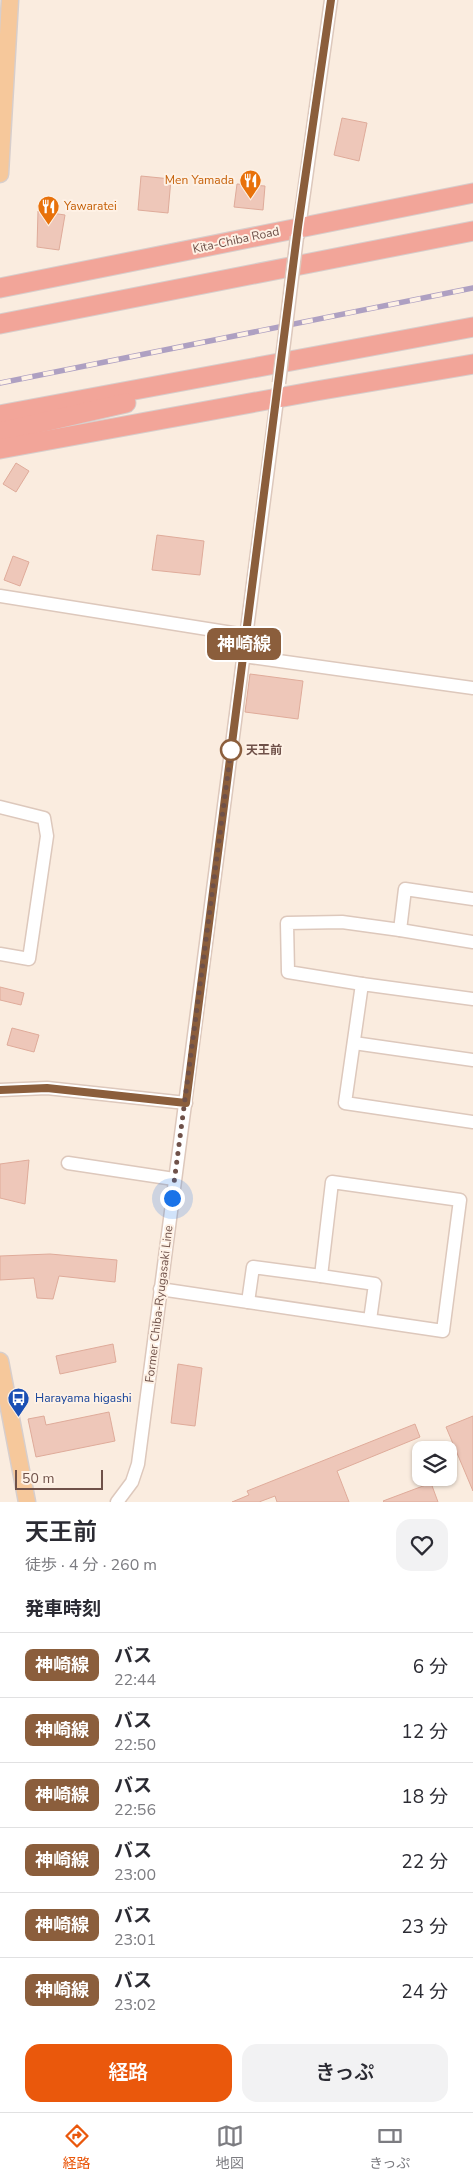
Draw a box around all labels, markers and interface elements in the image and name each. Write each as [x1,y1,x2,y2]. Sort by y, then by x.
restaurant icon: Men Yamada [238,168,262,199]
place label: Men Yamada [165,172,234,188]
restaurant icon: Yawaratei [36,194,60,225]
place label: Yawaratei [63,198,117,214]
street label: Kita-Chiba Road [191,223,281,257]
line badge: 神崎線 [215,628,273,660]
text: 神崎線 [217,632,271,656]
marker: 天王前 [220,739,242,761]
place label: 天王前 [246,742,282,758]
your location [160,1186,185,1211]
street label: Former Chiba-Ryugasaki Line [141,1224,177,1384]
bus stop icon: Harayama higashi [7,1386,31,1417]
place label: Harayama higashi [35,1390,132,1406]
map controls [412,1441,457,1486]
button: layers [412,1441,457,1486]
scale bar [15,1467,102,1490]
text: 50 m [22,1469,54,1488]
text: 天王前 [25,1516,97,1548]
button: heart [396,1519,448,1571]
text: 徒歩 · 4 分 · 260 m [25,1554,157,1576]
text: 発車時刻 [25,1596,101,1622]
text: バス [114,1643,152,1669]
text: 神崎線 [35,1653,89,1677]
text: 6 分 [413,1654,448,1680]
text: 22:44 [114,1669,156,1691]
text: バス [114,1708,152,1734]
text: 神崎線 [35,1718,89,1742]
text: 12 分 [401,1719,448,1745]
text: 22:50 [114,1734,156,1756]
text: バス [114,1773,152,1799]
text: 神崎線 [35,1783,89,1807]
text: 18 分 [401,1784,448,1810]
text: 22:56 [114,1799,156,1821]
text: バス [114,1838,152,1864]
text: 神崎線 [35,1848,89,1872]
text: 22 分 [401,1849,448,1875]
text: 23:00 [114,1864,156,1886]
text: バス [114,1903,152,1929]
text: 神崎線 [35,1913,89,1937]
text: 23 分 [401,1914,448,1940]
text: 23:01 [114,1929,156,1951]
text: バス [114,1968,152,1994]
text: 神崎線 [35,1978,89,2002]
text: 24 分 [401,1979,448,2005]
text: 23:02 [114,1994,156,2016]
button: 経路 [25,2044,232,2102]
button: きっぷ [242,2044,448,2102]
tab: 経路 [63,2122,91,2173]
tab: 地図 [216,2122,244,2173]
tab: きっぷ [369,2122,410,2173]

